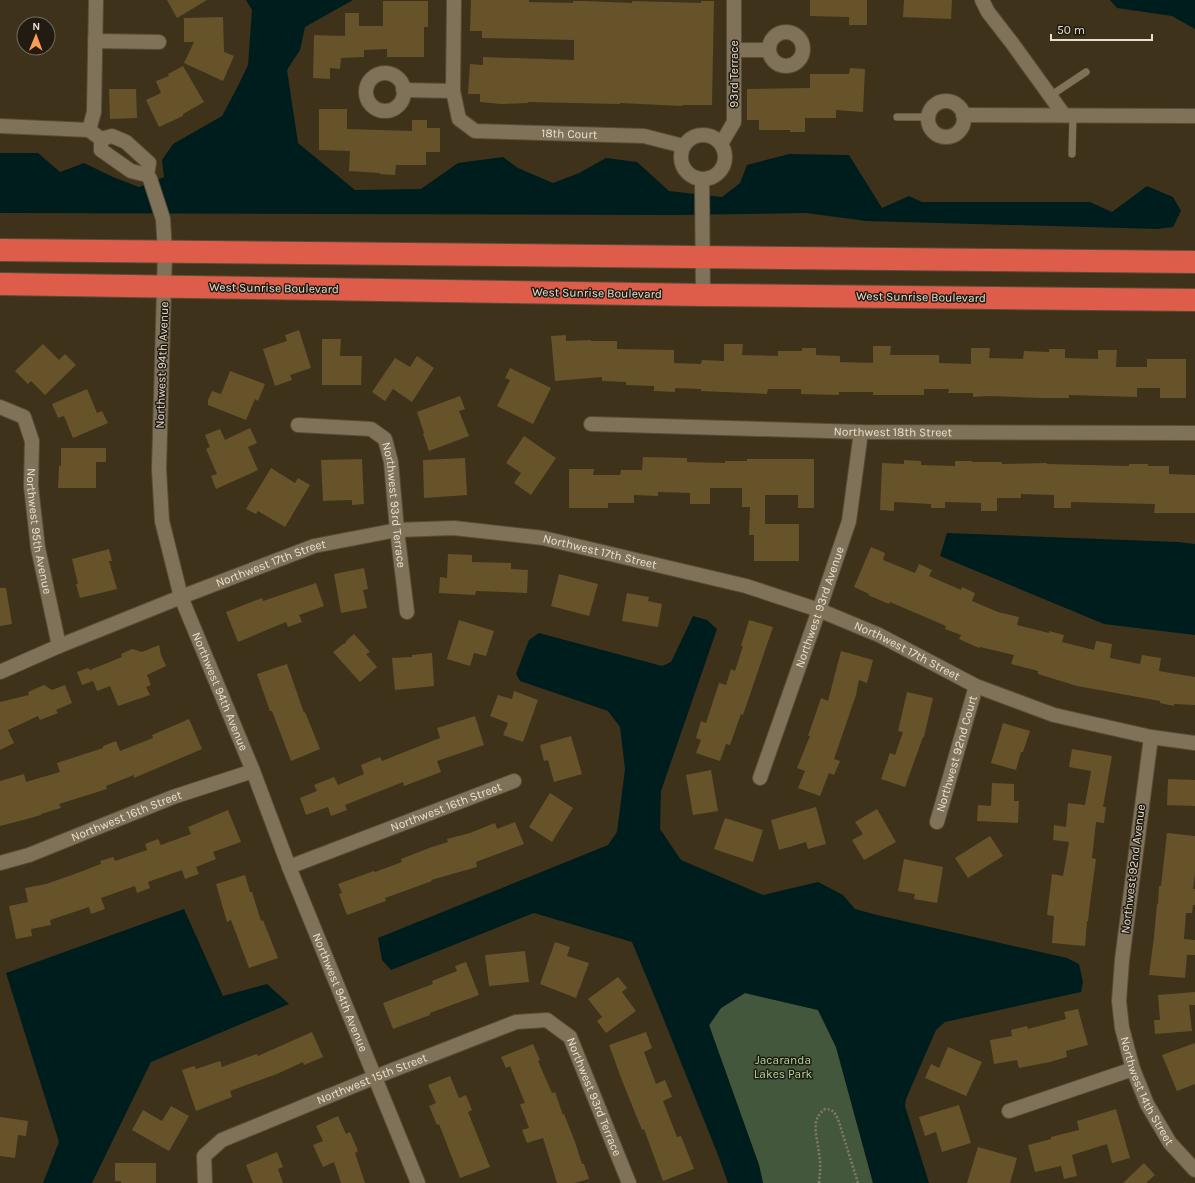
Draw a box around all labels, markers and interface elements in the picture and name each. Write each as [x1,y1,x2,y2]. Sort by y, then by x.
north arrow [16,16,56,56]
scale bar [1051,16,1152,42]
text: N [32,20,40,33]
text: 50 m [1057,23,1085,37]
street label: 93rd Terrace [727,40,741,108]
street label: 18th Court [541,126,598,142]
street label: West Sunrise Boulevard [209,280,339,296]
street label: West Sunrise Boulevard [532,285,662,301]
street label: West Sunrise Boulevard [856,289,986,305]
street label: Northwest 94th Avenue [153,301,171,429]
street label: Northwest 18th Street [833,424,953,439]
street label: Northwest 93rd Terrace [379,440,409,569]
street label: Northwest 95th Avenue [24,468,55,595]
street label: Northwest 17th Street [542,531,659,572]
street label: Northwest 17th Street [214,537,328,590]
street label: Northwest 93rd Avenue [792,545,847,670]
street label: Northwest 17th Street [852,618,963,683]
street label: Northwest 94th Avenue [189,630,251,753]
street label: Northwest 92nd Court [933,693,980,814]
street label: Northwest 16th Street [388,779,504,835]
street label: Northwest 16th Street [69,788,184,844]
street label: Northwest 92nd Avenue [1118,804,1148,934]
street label: Northwest 94th Avenue [310,931,371,1054]
street label: Northwest 93rd Terrace [564,1035,624,1158]
street label: Northwest 14th Street [1118,1035,1177,1148]
street label: Northwest 15th Street [315,1050,430,1107]
park label: Jacaranda Lakes Park [754,1053,813,1081]

